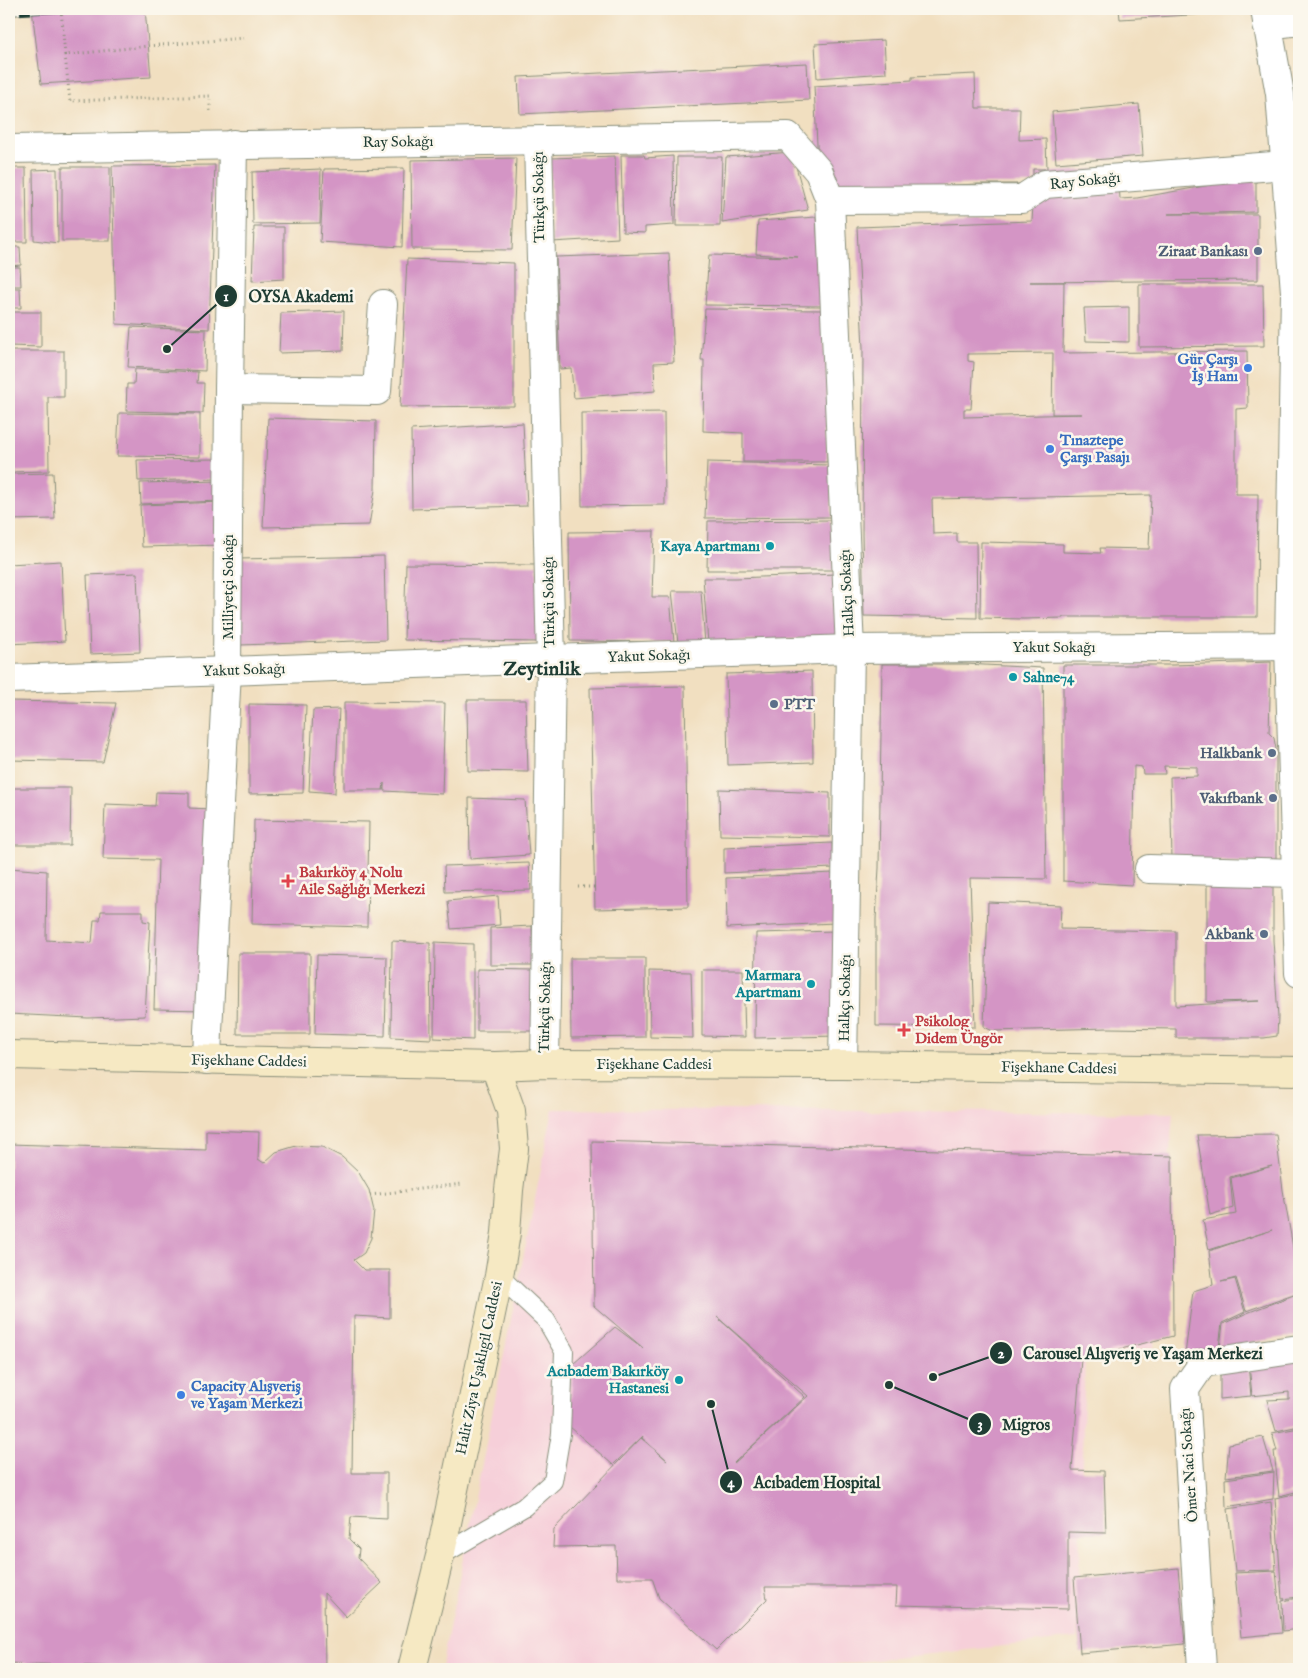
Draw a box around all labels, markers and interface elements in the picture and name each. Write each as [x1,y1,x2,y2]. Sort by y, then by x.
street label: Ray Sokağı [362,132,434,152]
street label: Türkçü Sokağı [529,151,549,243]
street label: Ray Sokağı [1049,168,1121,194]
place label: Ziraat Bankası [1158,242,1248,261]
marker: Ziraat Bankası [1252,245,1264,257]
callout: OYSA Akademi [213,281,363,312]
text: 1 [223,287,229,306]
text: OYSA Akademi [249,288,354,308]
place label: Gür Çarşı İş Hanı [1178,350,1238,386]
marker: Gür Çarşı İş Hanı [1242,362,1254,374]
place label: Tınaztepe Çarşı Pasajı [1059,431,1130,467]
marker: Tınaztepe Çarşı Pasajı [1044,443,1056,455]
street label: Milliyetçi Sokağı [219,534,238,640]
place label: Kaya Apartmanı [660,537,760,556]
marker: Kaya Apartmanı [764,540,776,552]
street label: Halkçı Sokağı [835,549,859,637]
street label: Türkçü Sokağı [539,556,559,648]
street label: Yakut Sokağı [1013,638,1095,657]
street label: Yakut Sokağı [607,645,691,667]
district label: Zeytinlik [503,657,582,682]
street label: Yakut Sokağı [202,659,286,681]
place label: Sahne74 [1023,668,1075,687]
marker: Sahne74 [1007,671,1019,683]
place label: PTT [784,695,816,714]
marker: PTT [768,698,780,710]
place label: Halkbank [1200,744,1263,763]
marker: Halkbank [1266,747,1278,759]
place label: Vakıfbank [1199,789,1264,808]
marker: Vakıfbank [1267,792,1279,804]
place label: Bakırköy 4 Nolu Aile Sağlığı Merkezi [298,863,425,899]
marker: Bakırköy 4 Nolu Aile Sağlığı Merkezi [281,874,295,888]
place label: Akbank [1204,925,1255,944]
marker: Akbank [1258,928,1270,940]
street label: Halkçı Sokağı [835,954,855,1042]
street label: Türkçü Sokağı [535,961,555,1053]
place label: Marmara Apartmanı [735,966,802,1002]
marker: Marmara Apartmanı [805,978,817,990]
place label: Psikolog Didem Üngör [915,1012,1003,1048]
marker: Psikolog Didem Üngör [897,1023,911,1037]
street label: Fişekhane Caddesi [191,1050,307,1072]
street label: Fişekhane Caddesi [596,1055,712,1074]
street label: Fişekhane Caddesi [1001,1057,1117,1079]
street label: Halit Ziya Uşaklıgil Caddesi [451,1280,507,1456]
callout: Carousel Alışveriş ve Yaşam Merkezi [988,1338,1273,1369]
text: 2 [997,1344,1005,1363]
text: Carousel Alışveriş ve Yaşam Merkezi [1023,1345,1264,1365]
place label: Acıbadem Bakırköy Hastanesi [546,1362,670,1398]
marker: Acıbadem Bakırköy Hastanesi [673,1374,685,1386]
place label: Capacity Alışveriş ve Yaşam Merkezi [190,1377,303,1413]
marker: Capacity Alışveriş ve Yaşam Merkezi [175,1389,187,1401]
street label: Ömer Naci Sokağı [1176,1407,1202,1523]
callout: Migros [967,1409,1060,1440]
text: 3 [977,1415,983,1434]
text: Migros [1002,1416,1050,1436]
callout: Acıbadem Hospital [719,1467,890,1498]
text: 4 [727,1473,735,1492]
text: Acıbadem Hospital [753,1474,881,1494]

